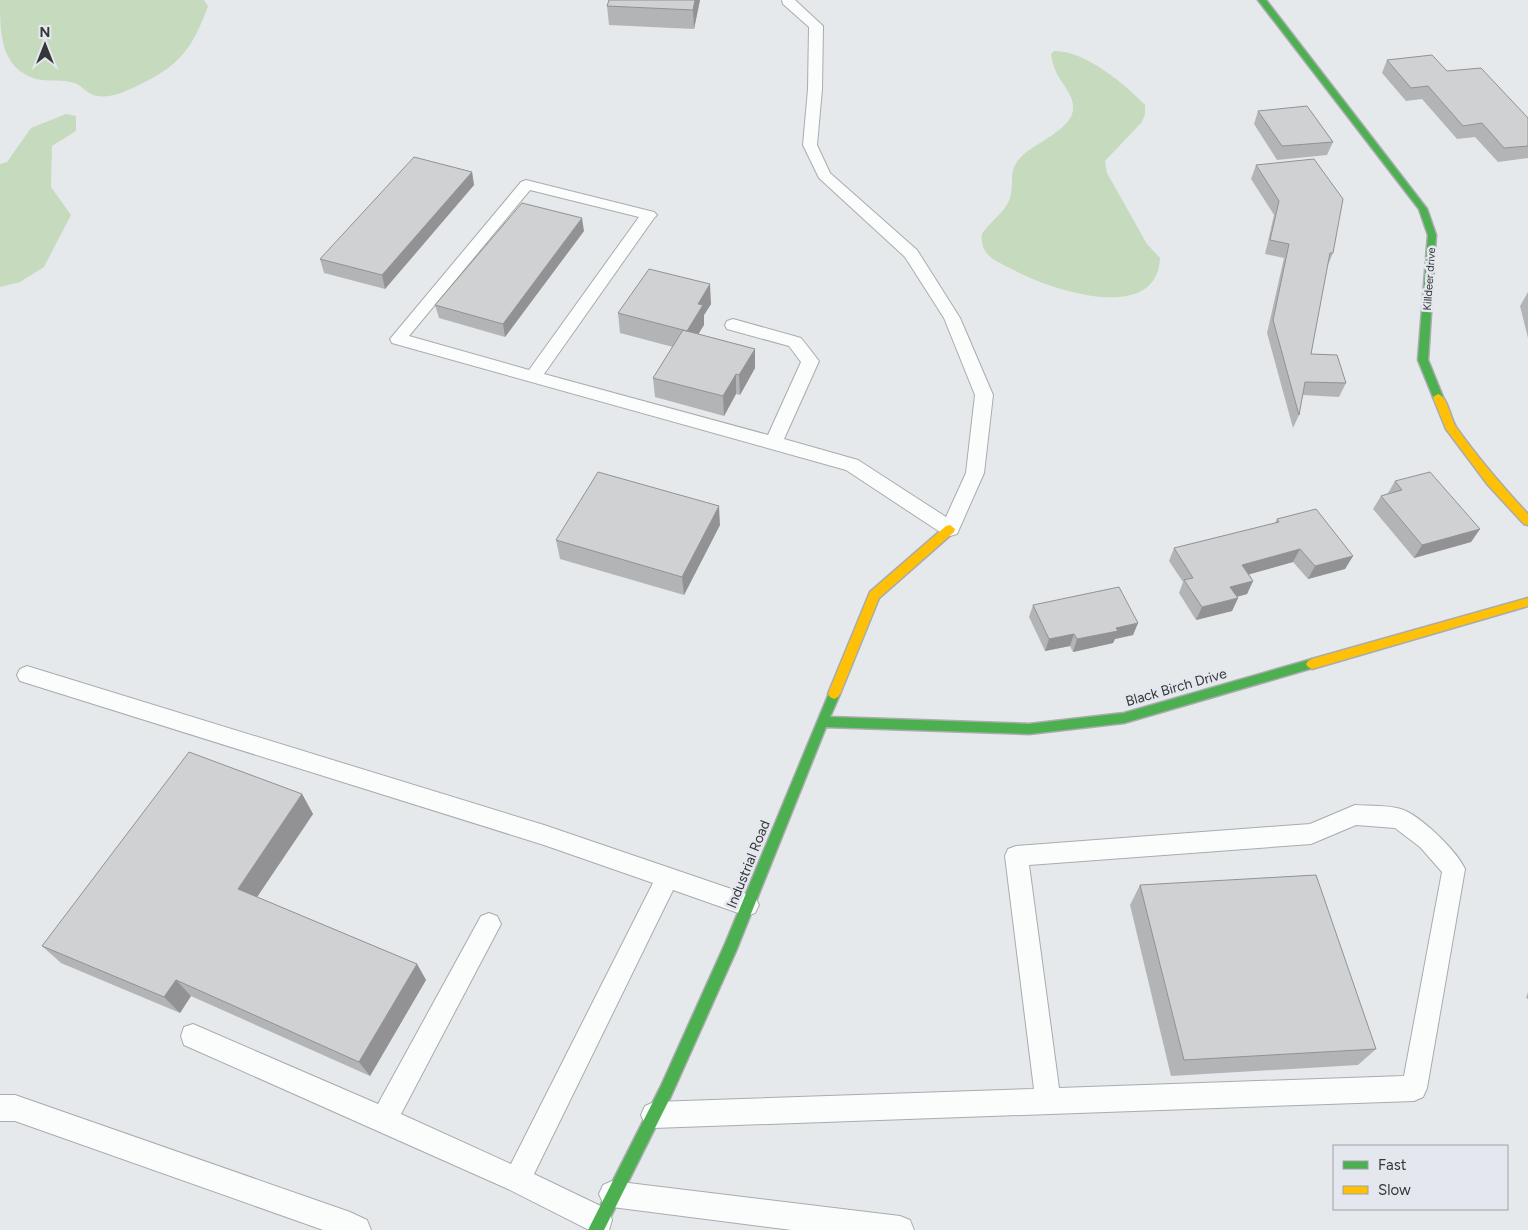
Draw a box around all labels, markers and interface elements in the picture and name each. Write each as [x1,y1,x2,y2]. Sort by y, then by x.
north arrow [20,20,70,70]
text: N [40,24,50,41]
street label: Killdeer drive [1421,247,1438,311]
street label: Black Birch Drive [1124,665,1229,710]
street label: Industrial Road [723,818,774,911]
legend [1333,1145,1508,1210]
text: Fast [1378,1156,1407,1174]
text: Slow [1378,1181,1411,1199]

